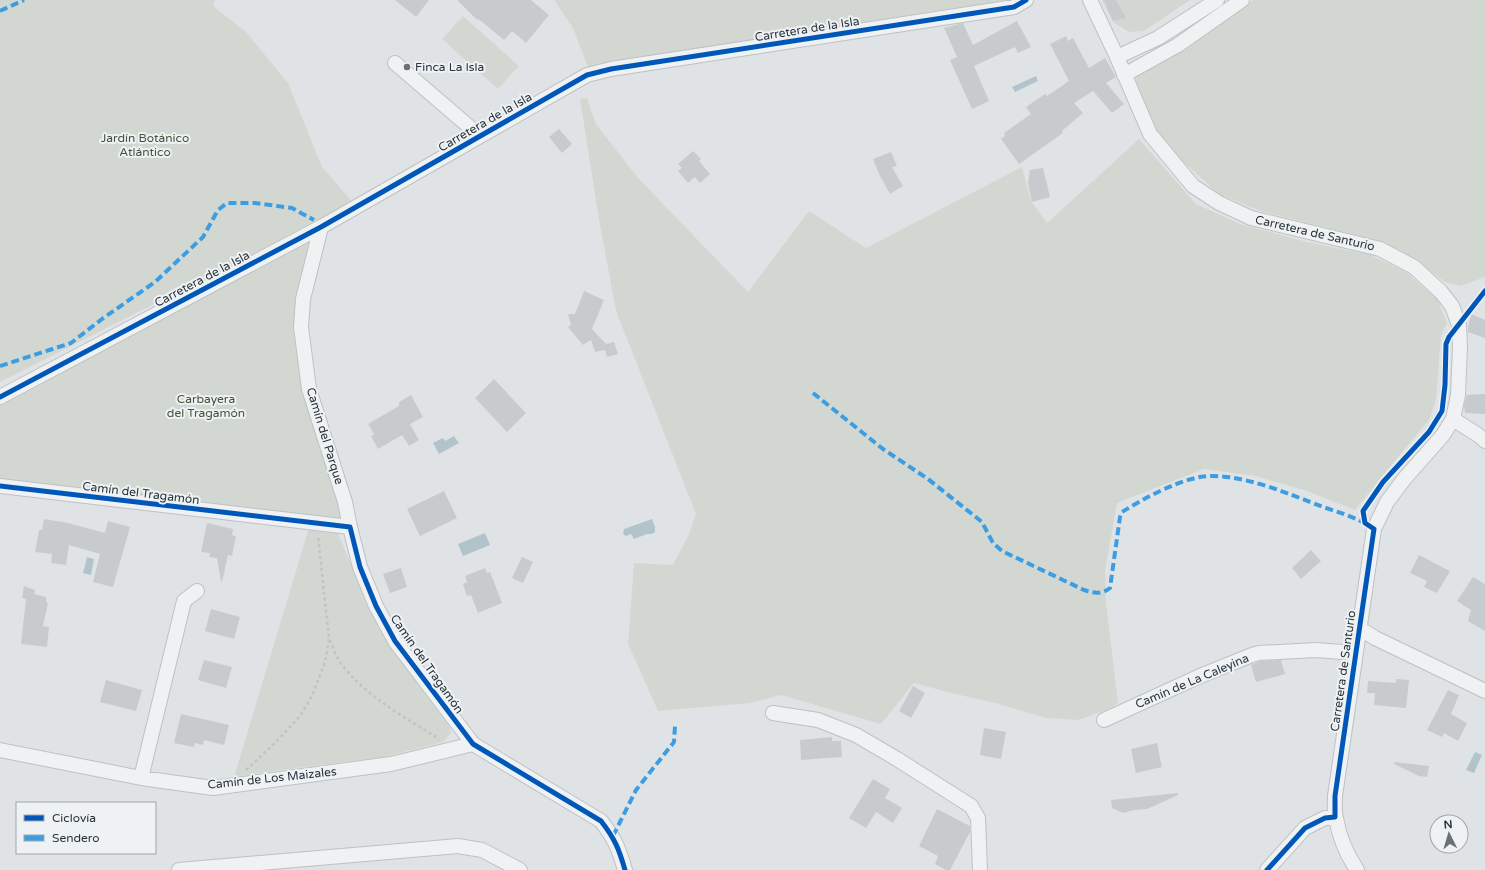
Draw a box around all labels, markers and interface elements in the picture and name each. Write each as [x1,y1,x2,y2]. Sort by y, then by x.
street label: Carretera de la Isla [754,14,860,44]
place label: Finca La Isla [415,60,484,74]
marker: Finca La Isla [402,62,412,72]
street label: Carretera de la Isla [436,89,534,155]
park label: Jardín Botánico Atlántico [101,131,189,159]
street label: Carretera de Santurio [1254,212,1376,254]
street label: Carretera de la Isla [152,248,252,310]
street label: Camín del Parque [304,386,346,486]
park label: Carbayera del Tragamón [167,392,245,420]
street label: Camín del Tragamón [82,479,200,507]
street label: Carretera de Santurio [1328,610,1358,732]
street label: Camín del Tragamón [387,612,467,716]
street label: Camín de La Caleyina [1133,651,1251,711]
street label: Camín de Los Maizales [207,764,337,792]
legend [16,802,156,854]
text: Ciclovía [52,811,96,825]
north arrow [1429,814,1469,854]
text: N [1443,818,1453,831]
text: Sendero [52,831,100,845]

